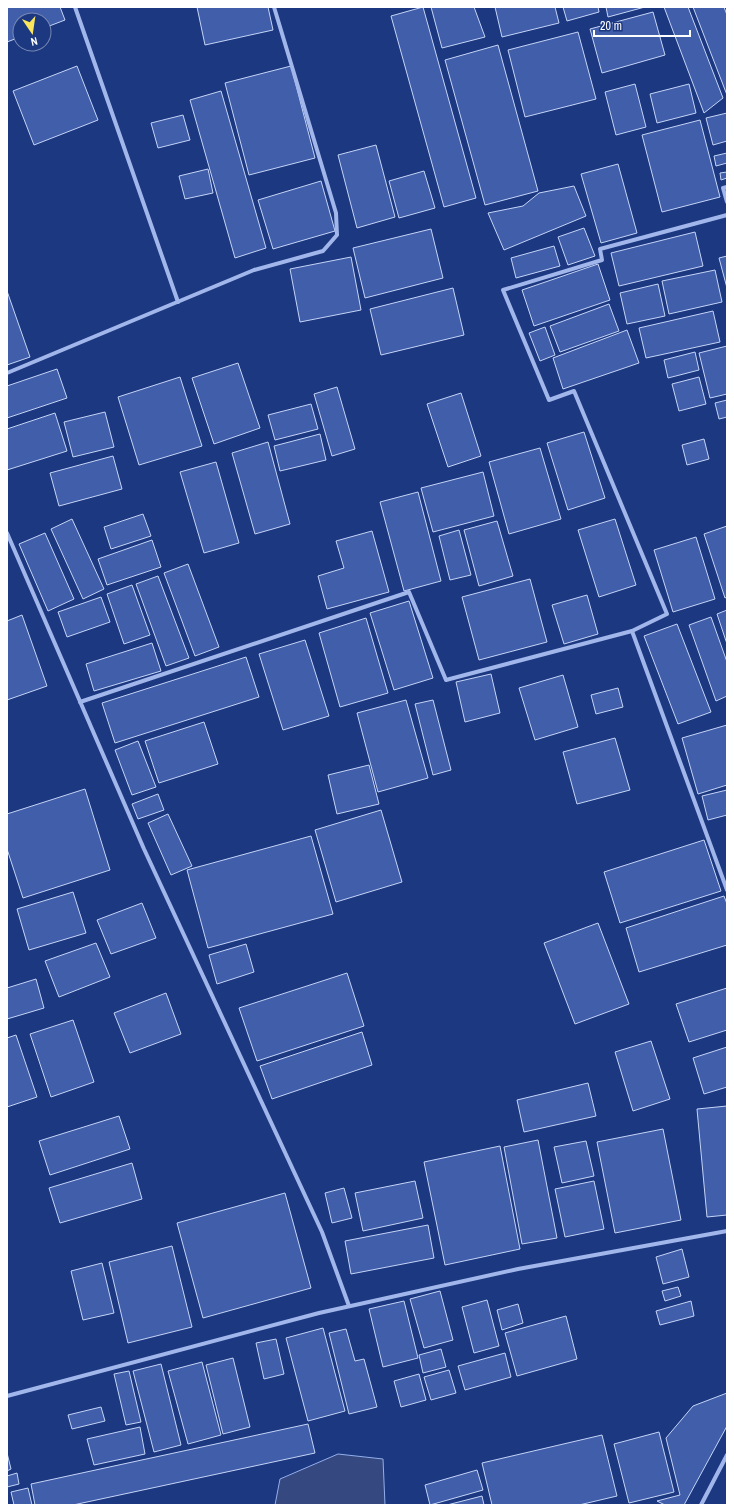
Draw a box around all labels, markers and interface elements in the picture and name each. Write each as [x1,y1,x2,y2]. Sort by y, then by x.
north arrow [12,12,52,52]
scale bar [594,12,690,38]
text: 20 m [600,18,622,34]
text: N [30,34,39,49]

